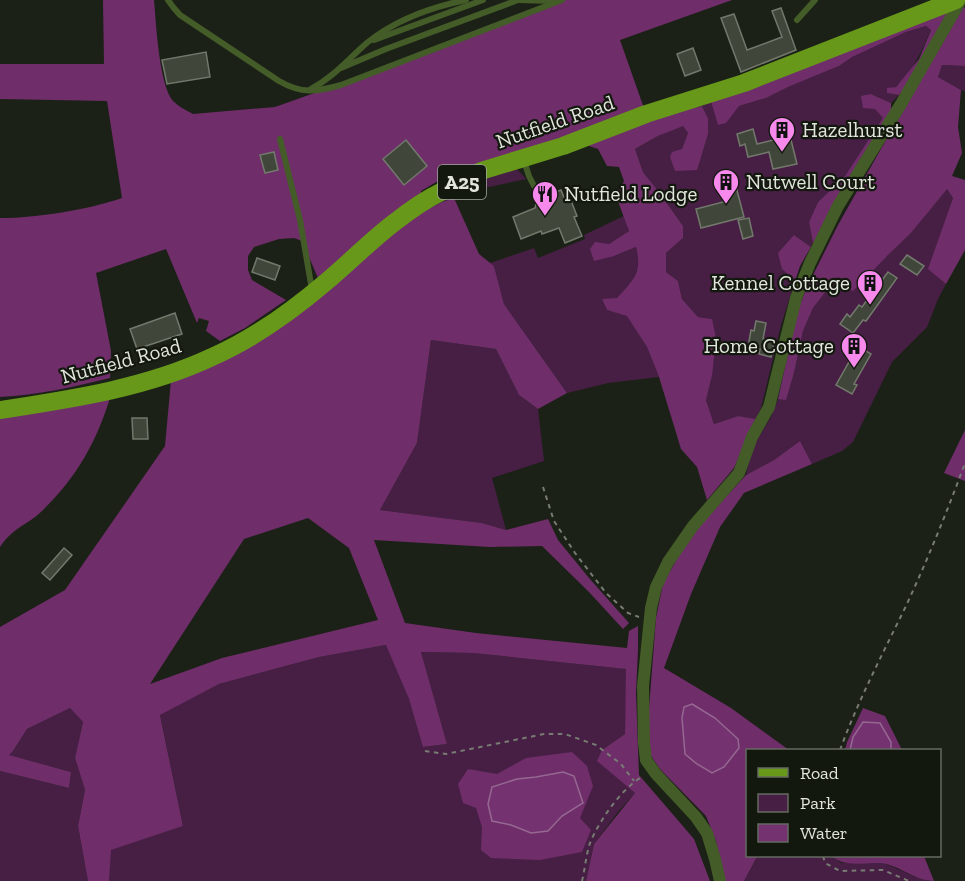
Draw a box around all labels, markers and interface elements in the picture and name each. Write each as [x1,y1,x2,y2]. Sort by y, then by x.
street label: Nutfield Road [492,89,618,153]
building icon: Hazelhurst [767,115,797,153]
place label: Hazelhurst [802,117,903,142]
road number: A25 [438,165,486,199]
building icon: Nutwell Court [711,167,741,205]
place label: Nutwell Court [746,169,875,194]
restaurant icon: Nutfield Lodge [530,179,560,217]
place label: Nutfield Lodge [564,181,698,206]
building icon: Kennel Cottage [855,268,885,306]
place label: Kennel Cottage [711,270,850,295]
building icon: Home Cottage [839,331,869,369]
street label: Nutfield Road [58,332,184,389]
place label: Home Cottage [704,333,834,358]
legend [746,749,941,857]
text: Road [800,762,839,784]
text: Park [800,792,836,814]
text: Water [800,822,847,844]

